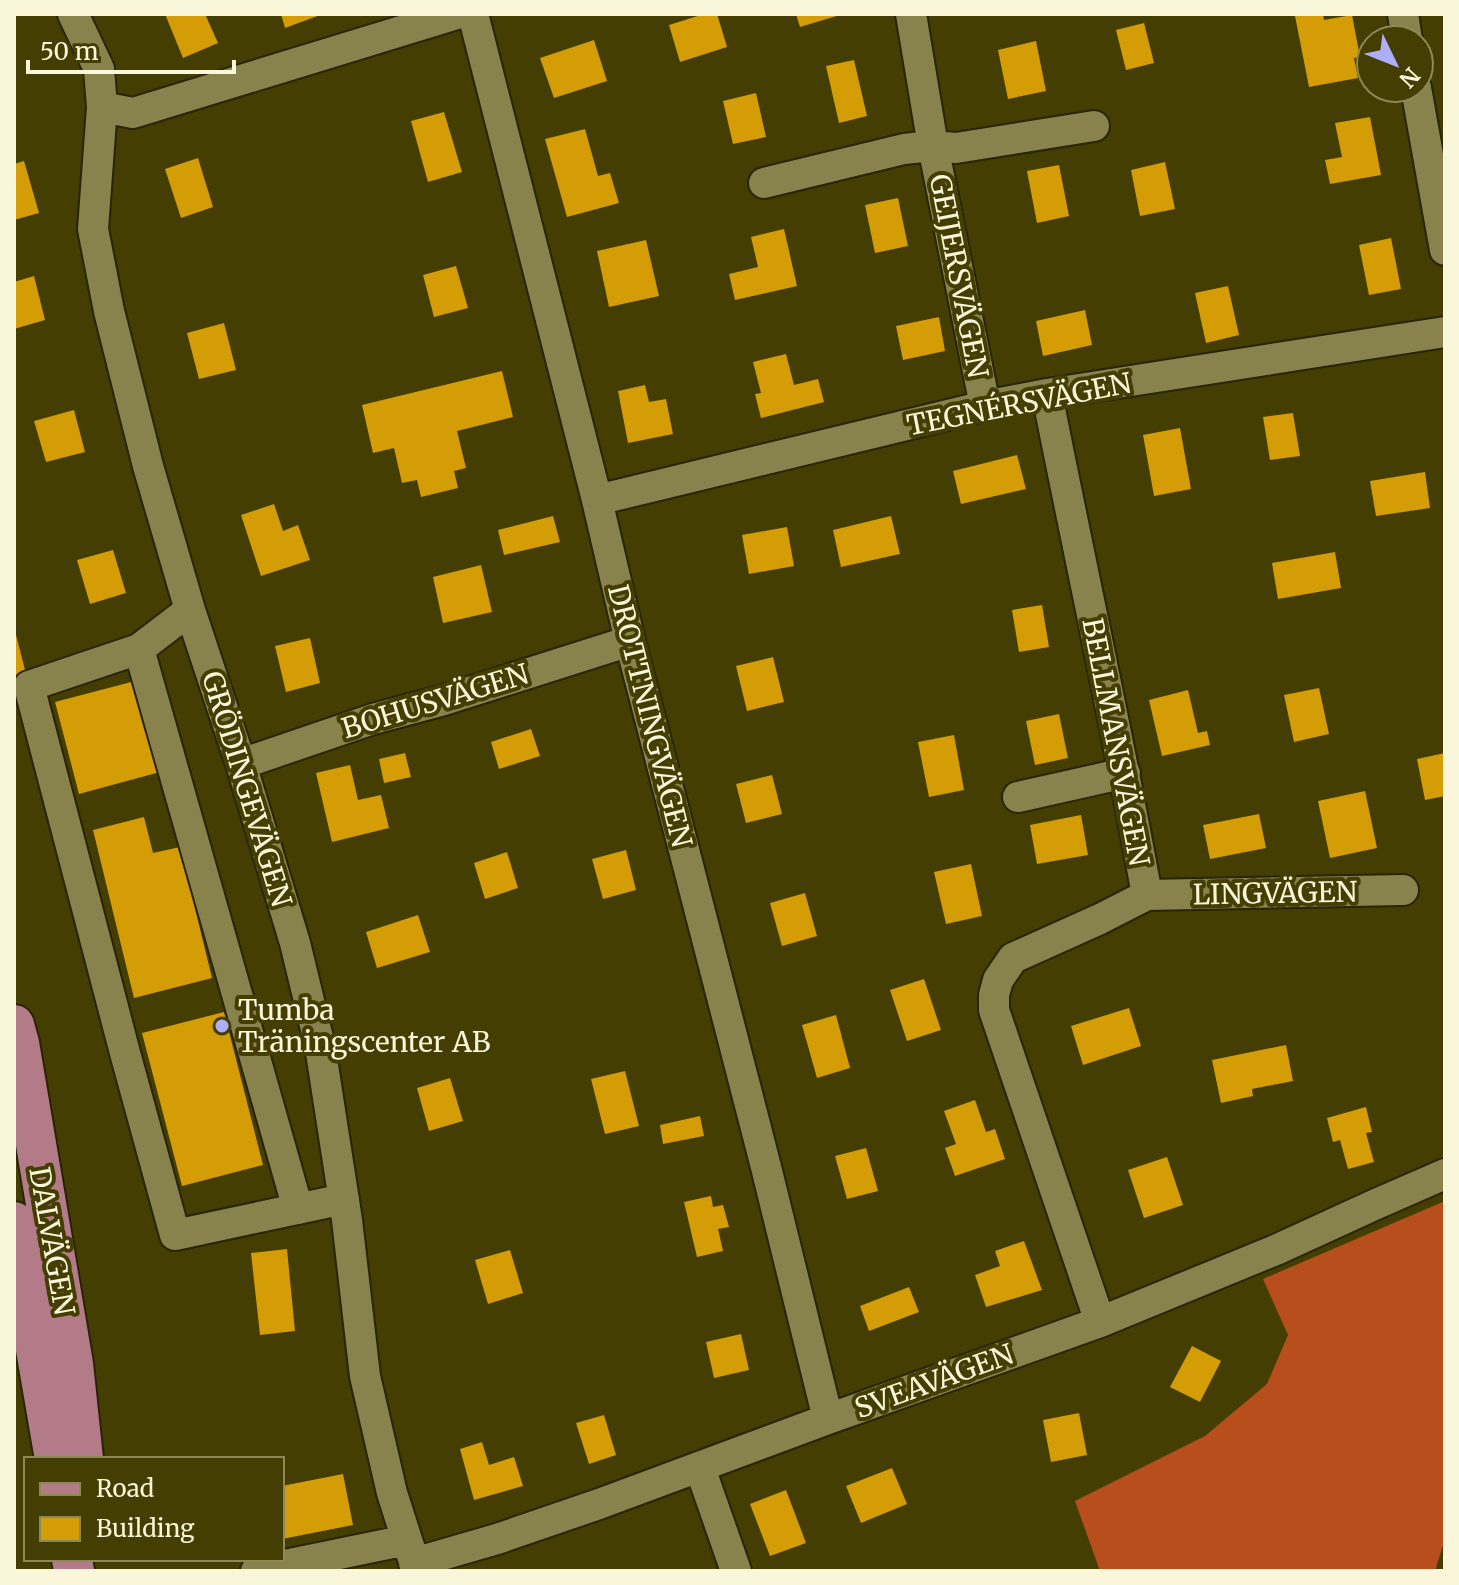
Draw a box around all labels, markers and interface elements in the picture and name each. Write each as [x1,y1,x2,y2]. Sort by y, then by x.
scale bar [28,24,234,74]
north arrow [1355,24,1435,104]
text: 50 m [40,36,99,67]
text: N [1393,62,1426,94]
street label: GEIJERSVÄGEN [922,171,996,381]
street label: TEGNÉRSVÄGEN [904,365,1135,443]
street label: DROTTNINGVÄGEN [600,581,700,851]
street label: BELLMANSVÄGEN [1074,615,1158,869]
street label: BOHUSVÄGEN [337,655,533,746]
street label: GRÖDINGEVÄGEN [194,667,300,911]
street label: LINGVÄGEN [1193,874,1358,912]
place label: Tumba Träningscenter AB [238,992,490,1060]
marker: Tumba Träningscenter AB [213,1017,231,1035]
street label: DALVÄGEN [21,1164,83,1318]
street label: SVEAVÄGEN [850,1336,1019,1426]
legend [24,1457,284,1561]
text: Road [96,1473,154,1504]
text: Building [96,1513,195,1544]

